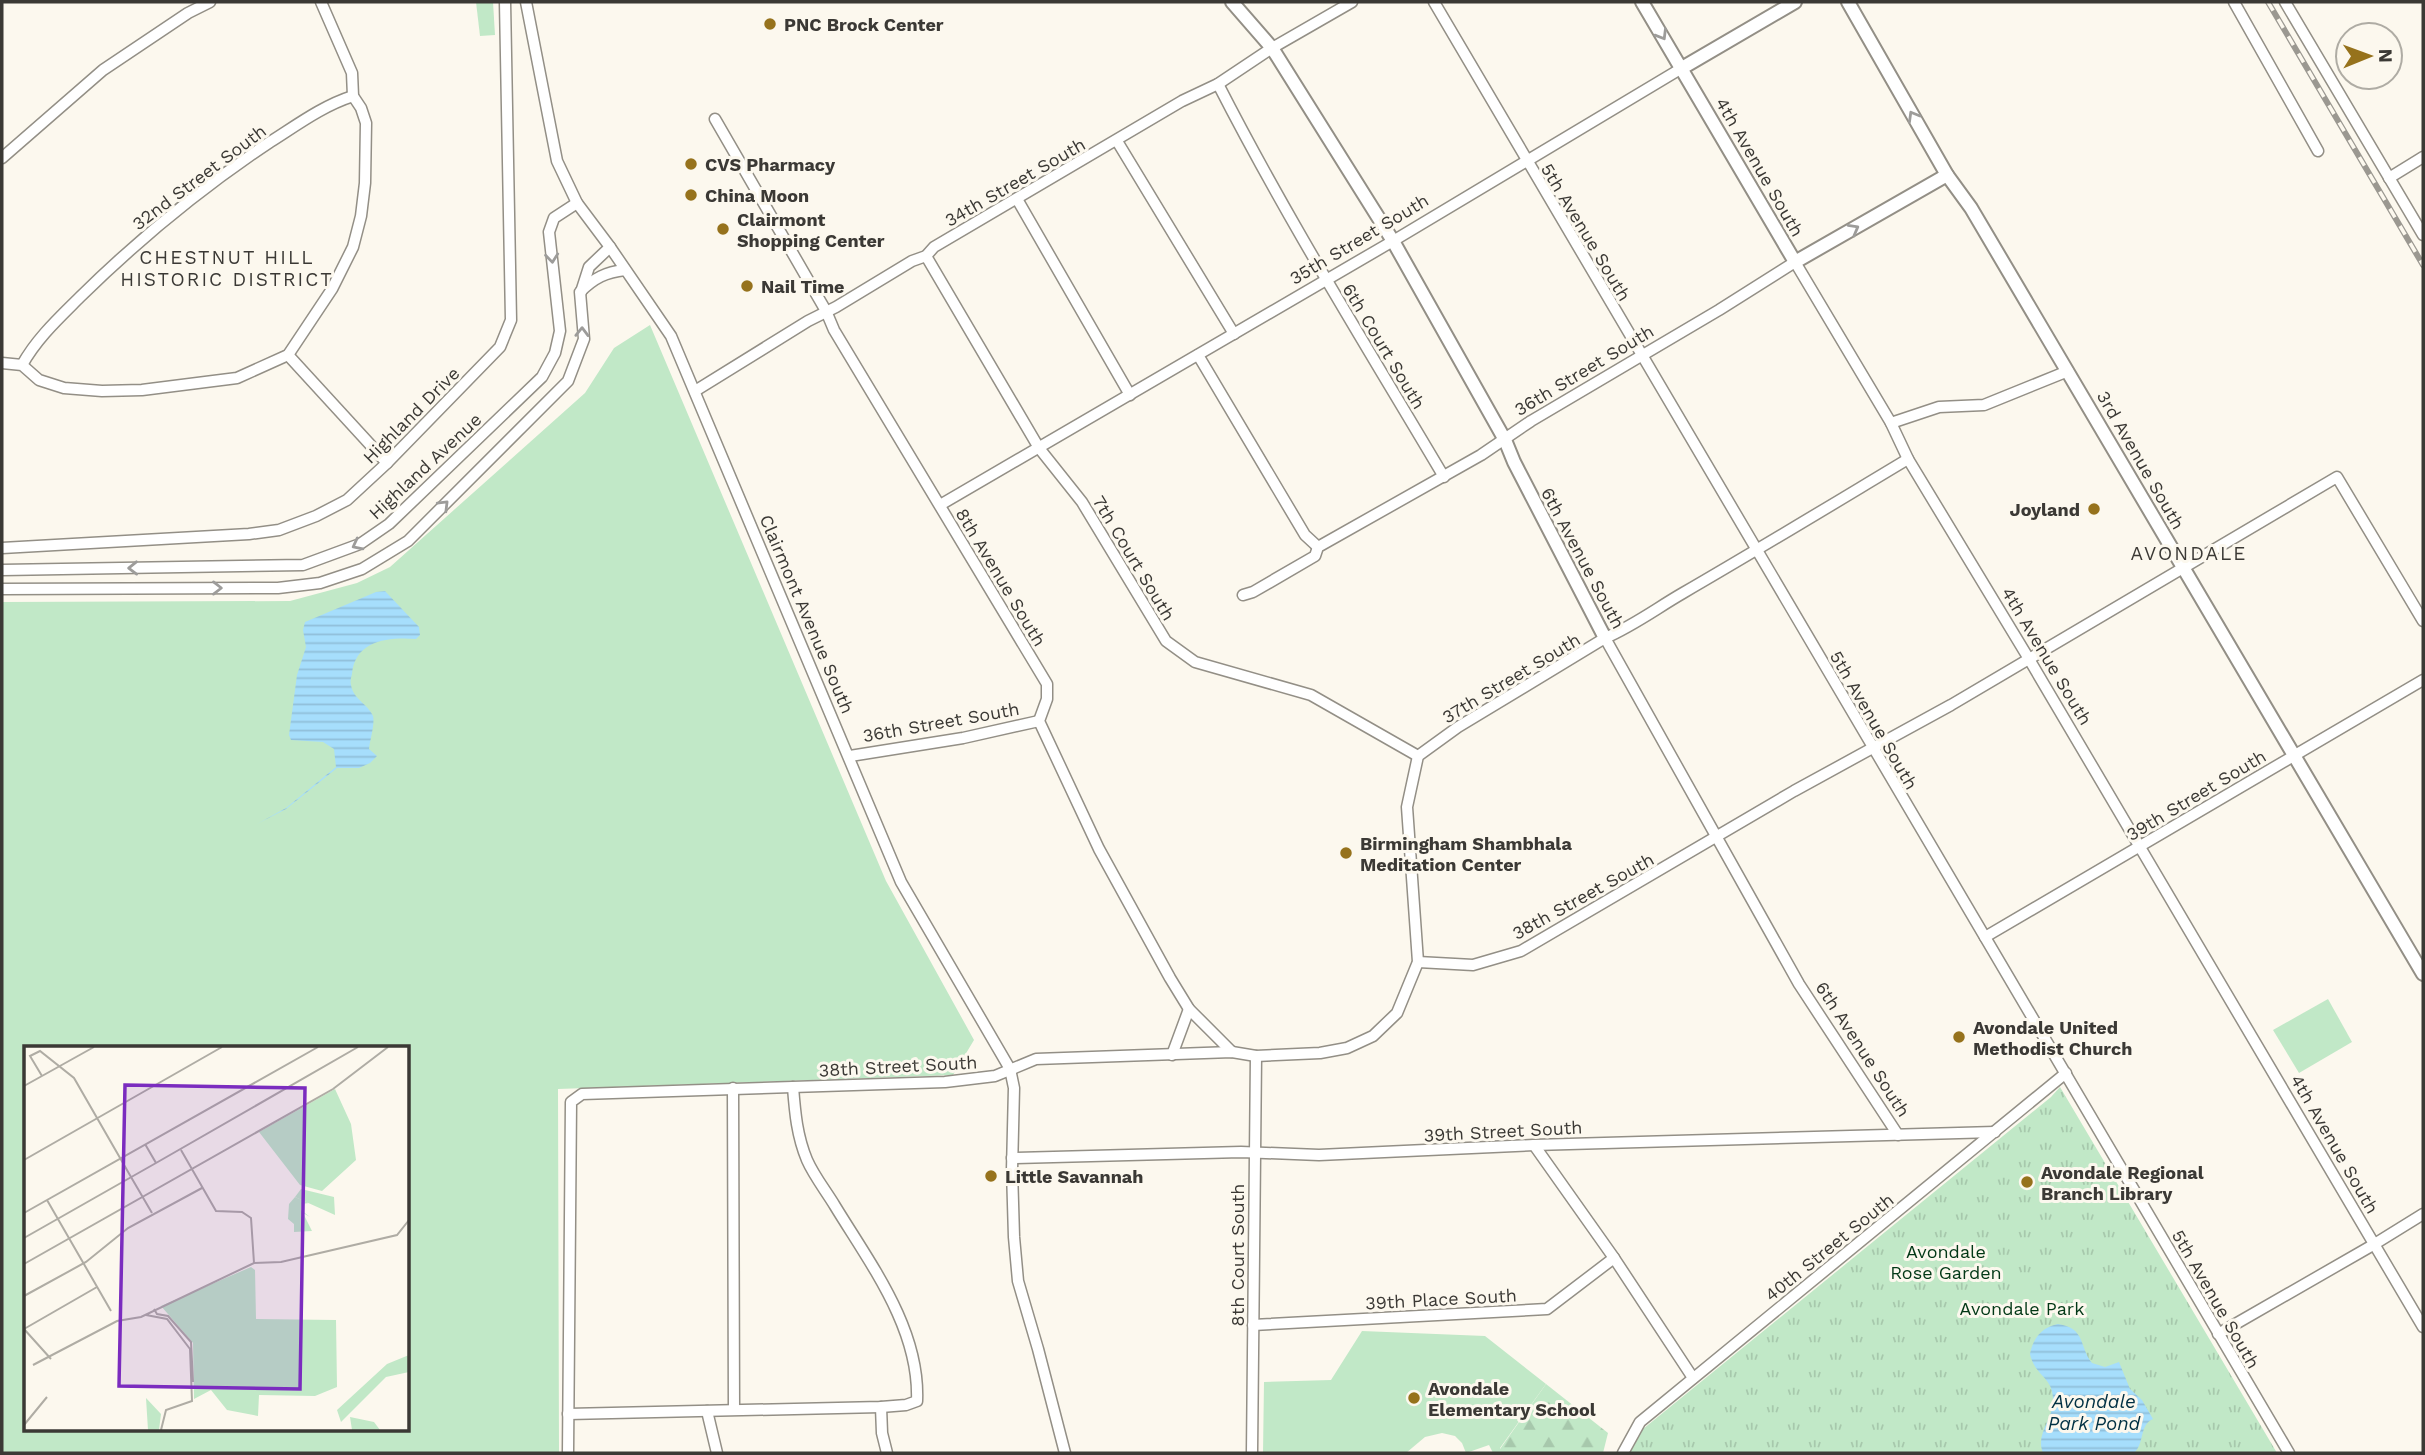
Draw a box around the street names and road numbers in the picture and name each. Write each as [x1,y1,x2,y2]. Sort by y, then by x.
street label: 4th Avenue South [1712,94,1808,240]
street label: 32nd Street South [128,120,270,234]
street label: 34th Street South [941,133,1089,231]
street label: 5th Avenue South [1537,160,1635,304]
street label: 35th Street South [1286,189,1432,289]
street label: 6th Court South [1338,279,1430,413]
street label: 36th Street South [1511,320,1657,420]
street label: Highland Drive [358,362,464,468]
street label: 3rd Avenue South [2093,387,2189,533]
street label: Highland Avenue [364,409,486,523]
street label: 6th Avenue South [1537,484,1629,632]
street label: 7th Court South [1088,492,1180,624]
street label: 8th Avenue South [952,504,1050,650]
street label: Clairmont Avenue South [756,511,858,717]
street label: 4th Avenue South [1998,583,2096,729]
street label: 37th Street South [1438,629,1584,727]
street label: 5th Avenue South [1826,647,1922,793]
street label: 36th Street South [861,698,1021,746]
street label: 39th Street South [2123,745,2269,845]
street label: 38th Street South [1508,848,1658,944]
street label: 6th Avenue South [1811,977,1915,1121]
street label: 38th Street South [818,1051,978,1081]
street label: 4th Avenue South [2287,1071,2383,1217]
street label: 39th Street South [1423,1116,1583,1146]
street label: 8th Court South [1227,1184,1248,1326]
street label: 40th Street South [1760,1189,1898,1305]
street label: 5th Avenue South [2168,1226,2264,1372]
street label: 39th Place South [1365,1285,1517,1313]

